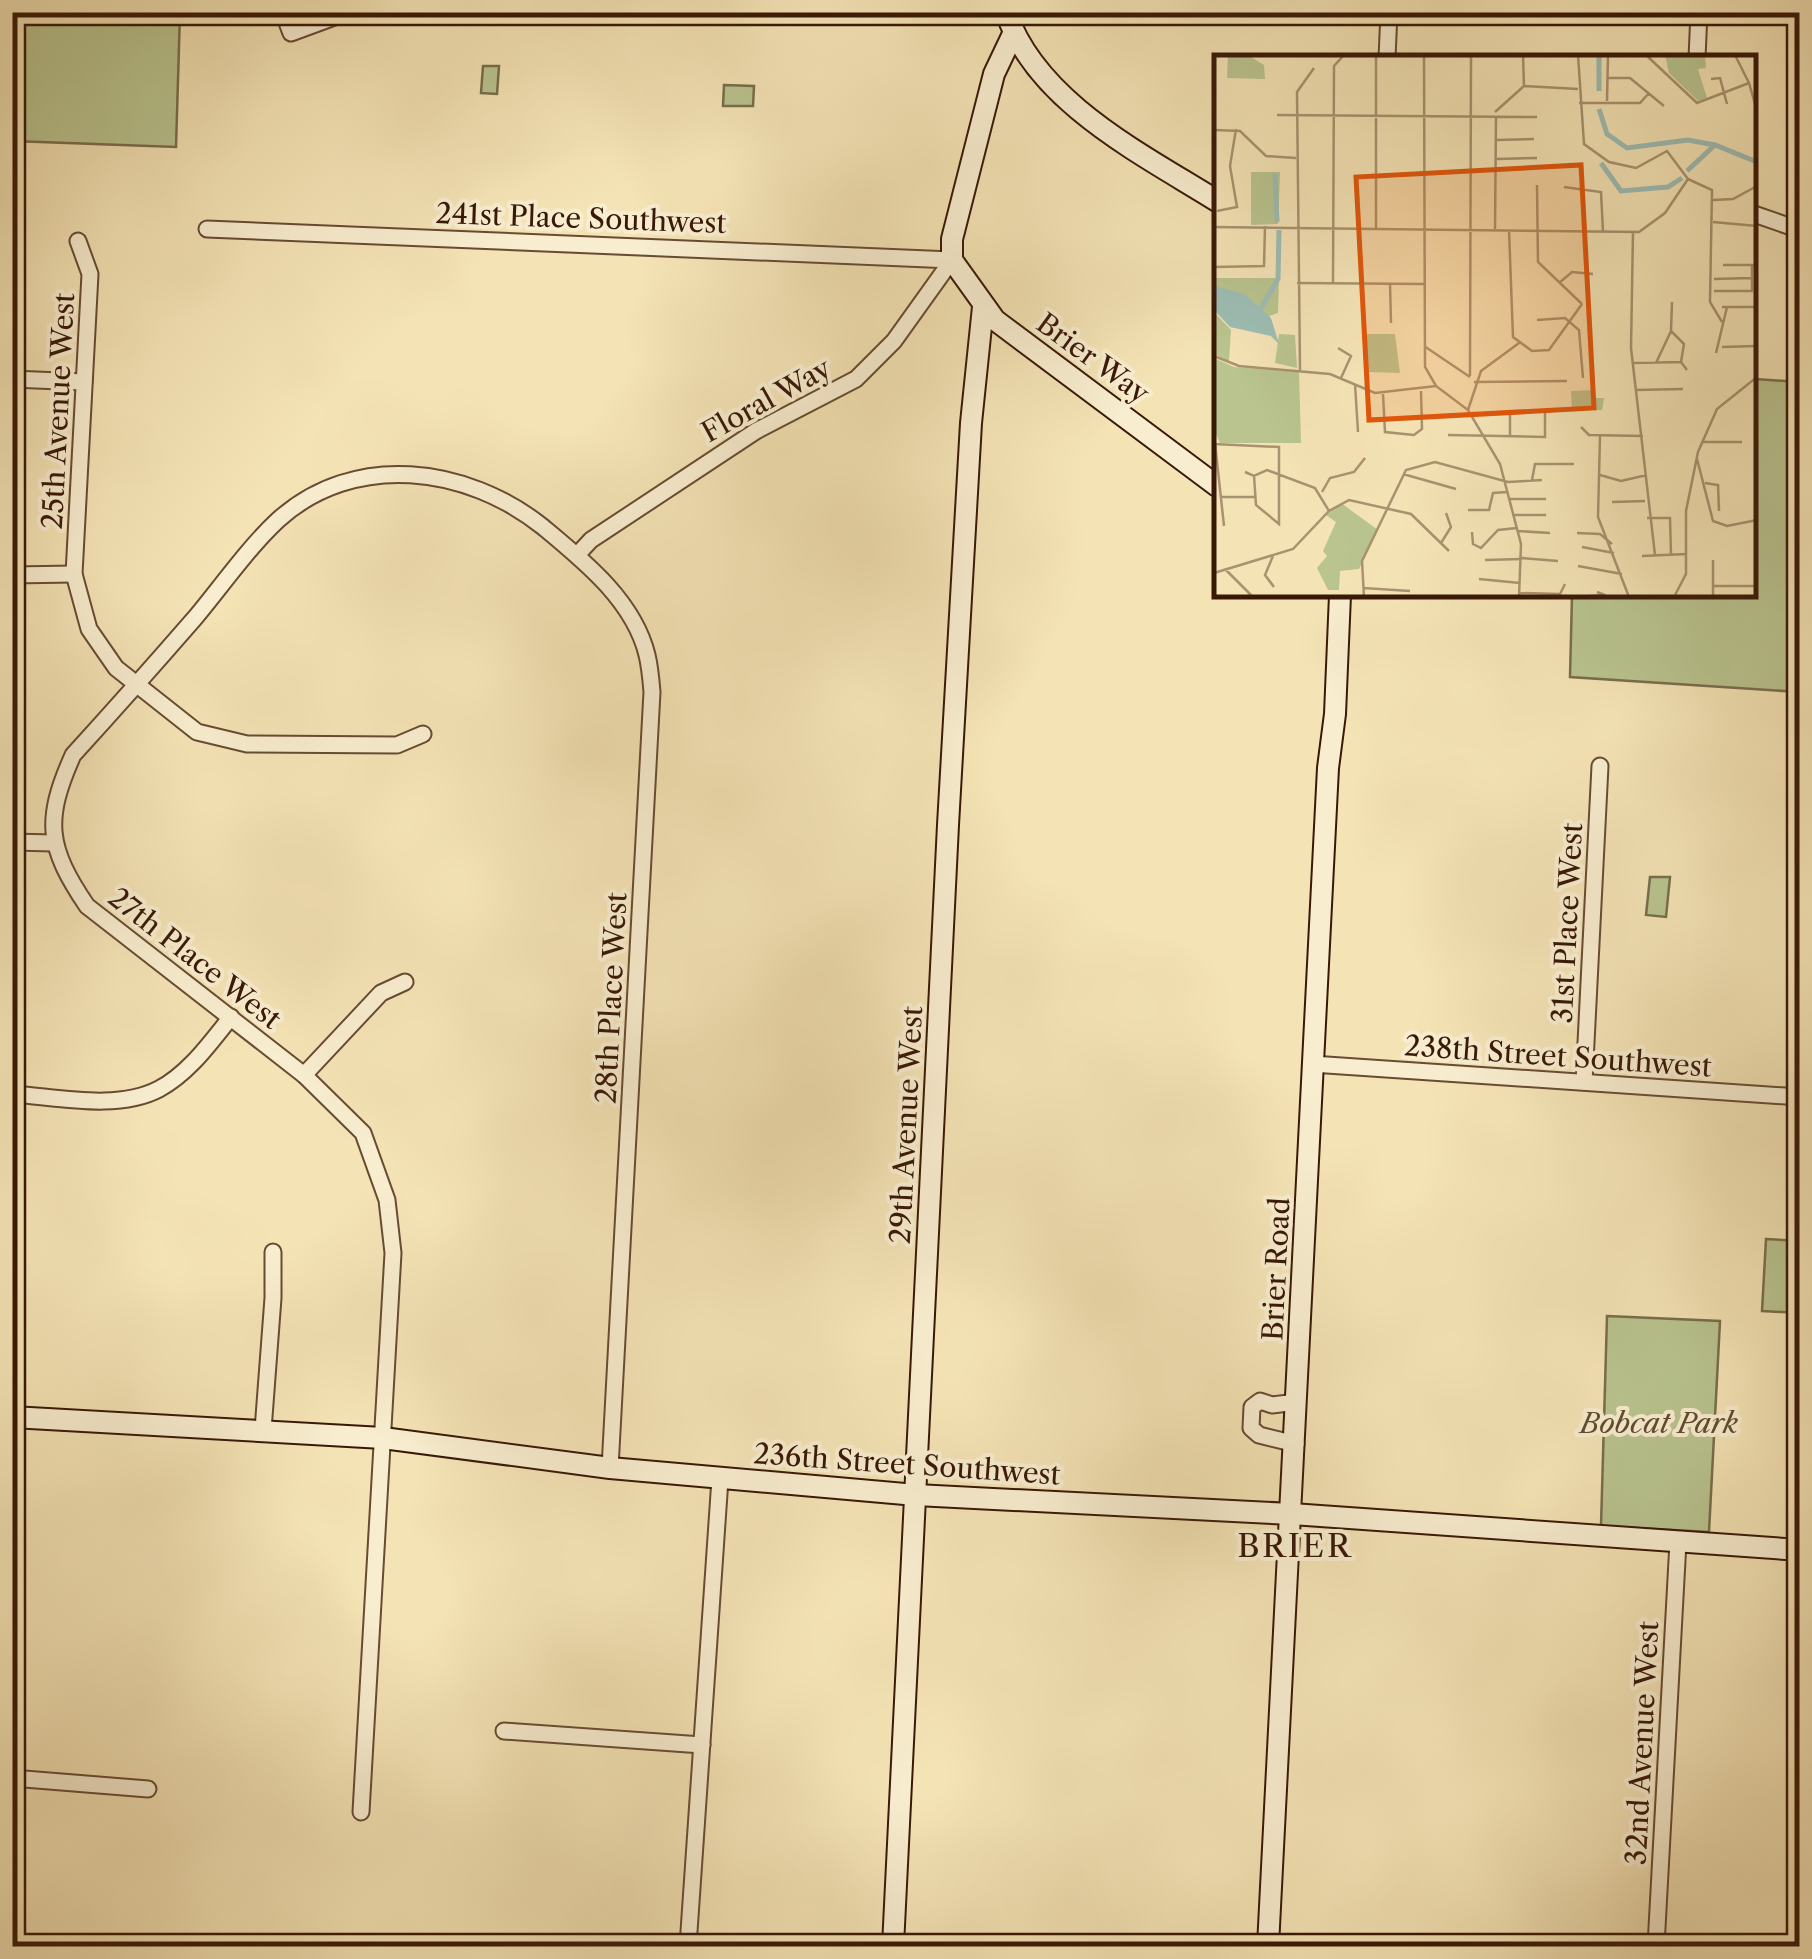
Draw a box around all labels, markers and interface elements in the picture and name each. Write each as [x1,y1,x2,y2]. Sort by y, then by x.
inset map [1214,55,1757,598]
street label: 241st Place Southwest [435,196,727,240]
street label: 25th Avenue West [35,292,81,530]
street label: Brier Way [1030,306,1156,410]
street label: Floral Way [695,350,837,449]
street label: 31st Place West [1545,822,1589,1024]
street label: 27th Place West [102,880,288,1036]
street label: 28th Place West [588,891,634,1105]
street label: 29th Avenue West [883,1005,929,1245]
street label: 238th Street Southwest [1403,1028,1713,1084]
street label: Brier Road [1255,1197,1297,1341]
park label: Bobcat Park [1578,1406,1738,1440]
street label: 236th Street Southwest [752,1436,1062,1492]
district label: BRIER [1237,1526,1353,1565]
street label: 32nd Avenue West [1619,1620,1665,1866]

